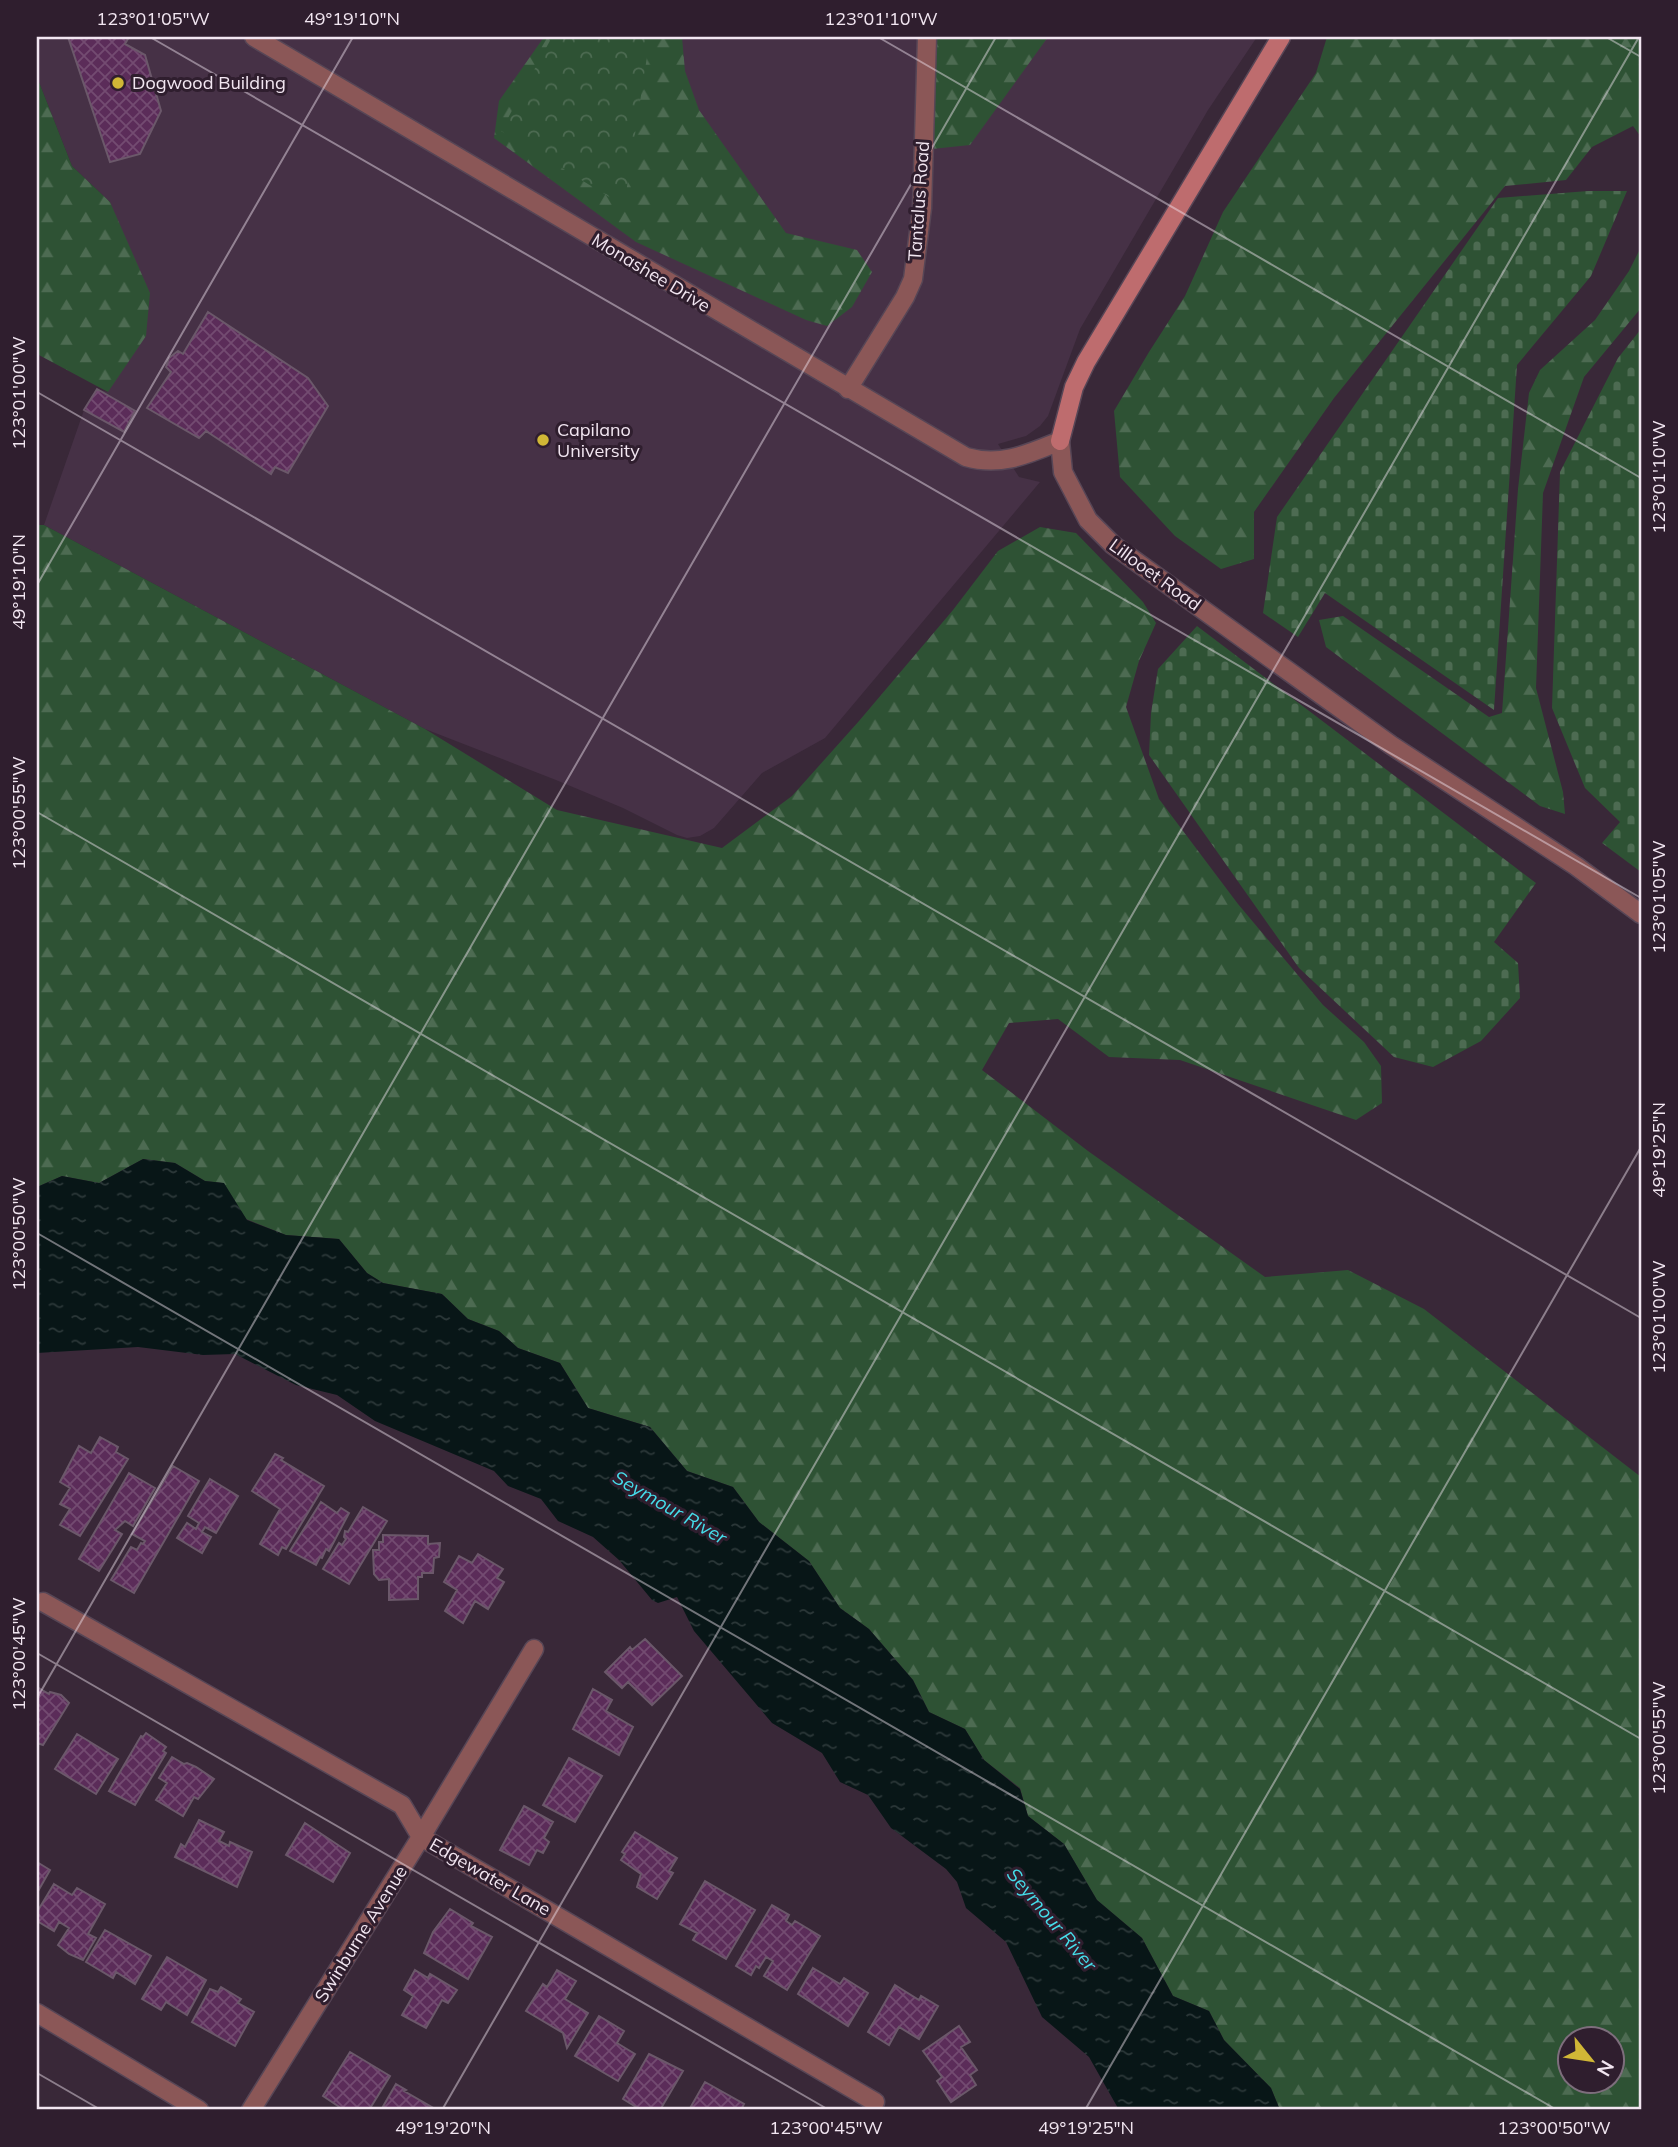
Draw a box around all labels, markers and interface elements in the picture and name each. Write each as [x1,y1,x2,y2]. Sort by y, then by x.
text: 123°01'05"W [96,7,210,30]
text: 49°19'10"N [304,7,400,30]
text: 123°01'10"W [824,7,938,30]
place label: Dogwood Building [132,71,286,94]
marker: Dogwood Building [110,75,126,91]
street label: Tantalus Road [903,140,934,262]
street label: Monashee Drive [588,228,715,317]
text: 123°01'00"W [7,336,30,450]
place label: Capilano University [557,418,640,462]
text: 123°01'10"W [1647,420,1670,534]
marker: Capilano University [535,432,551,448]
text: 49°19'10"N [7,534,30,630]
street label: Lillooet Road [1105,534,1206,616]
text: 123°00'55"W [7,756,30,870]
text: 123°01'05"W [1647,840,1670,954]
text: 49°19'25"N [1647,1102,1670,1198]
text: 123°00'50"W [7,1177,30,1291]
text: 123°01'00"W [1647,1260,1670,1374]
water label: Seymour River [609,1465,732,1550]
text: 123°00'45"W [7,1597,30,1711]
text: 123°00'55"W [1647,1681,1670,1795]
street label: Edgewater Lane [425,1833,555,1921]
street label: Swinburne Avenue [309,1861,412,2006]
water label: Seymour River [1002,1863,1103,1976]
north arrow [1556,2024,1626,2094]
text: N [1592,2056,1620,2081]
text: 49°19'20"N [395,2116,491,2139]
text: 123°00'45"W [769,2116,883,2139]
text: 49°19'25"N [1038,2116,1134,2139]
text: 123°00'50"W [1497,2116,1611,2139]

